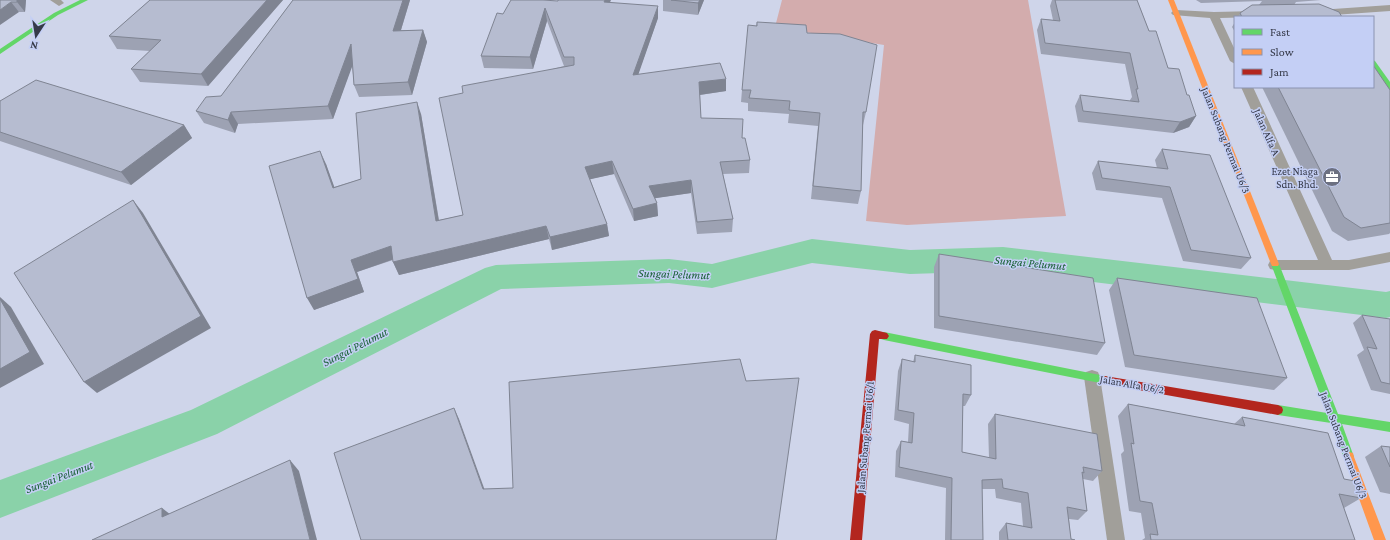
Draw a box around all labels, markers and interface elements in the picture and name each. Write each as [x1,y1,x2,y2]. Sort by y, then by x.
north arrow [16,16,56,56]
legend [1234,16,1374,88]
text: Fast [1270,25,1291,39]
text: N [29,39,39,52]
text: Slow [1270,45,1294,59]
text: Jam [1269,65,1289,79]
street label: Jalan Subang Permai U6/3 [1198,84,1253,195]
street label: Jalan Alfa A [1250,106,1283,158]
place label: Ezet Niaga Sdn. Bhd. [1271,165,1318,190]
office icon: Ezet Niaga Sdn. Bhd. [1321,166,1343,188]
water label: Sungai Pelumut [994,253,1067,273]
water label: Sungai Pelumut [638,266,711,282]
water label: Sungai Pelumut [320,324,391,370]
street label: Jalan Alfa U6/2 [1098,372,1165,397]
street label: Jalan Subang Permai U6/1 [854,380,877,494]
street label: Jalan Subang Permai U6/3 [1317,389,1370,500]
water label: Sungai Pelumut [23,457,95,496]

